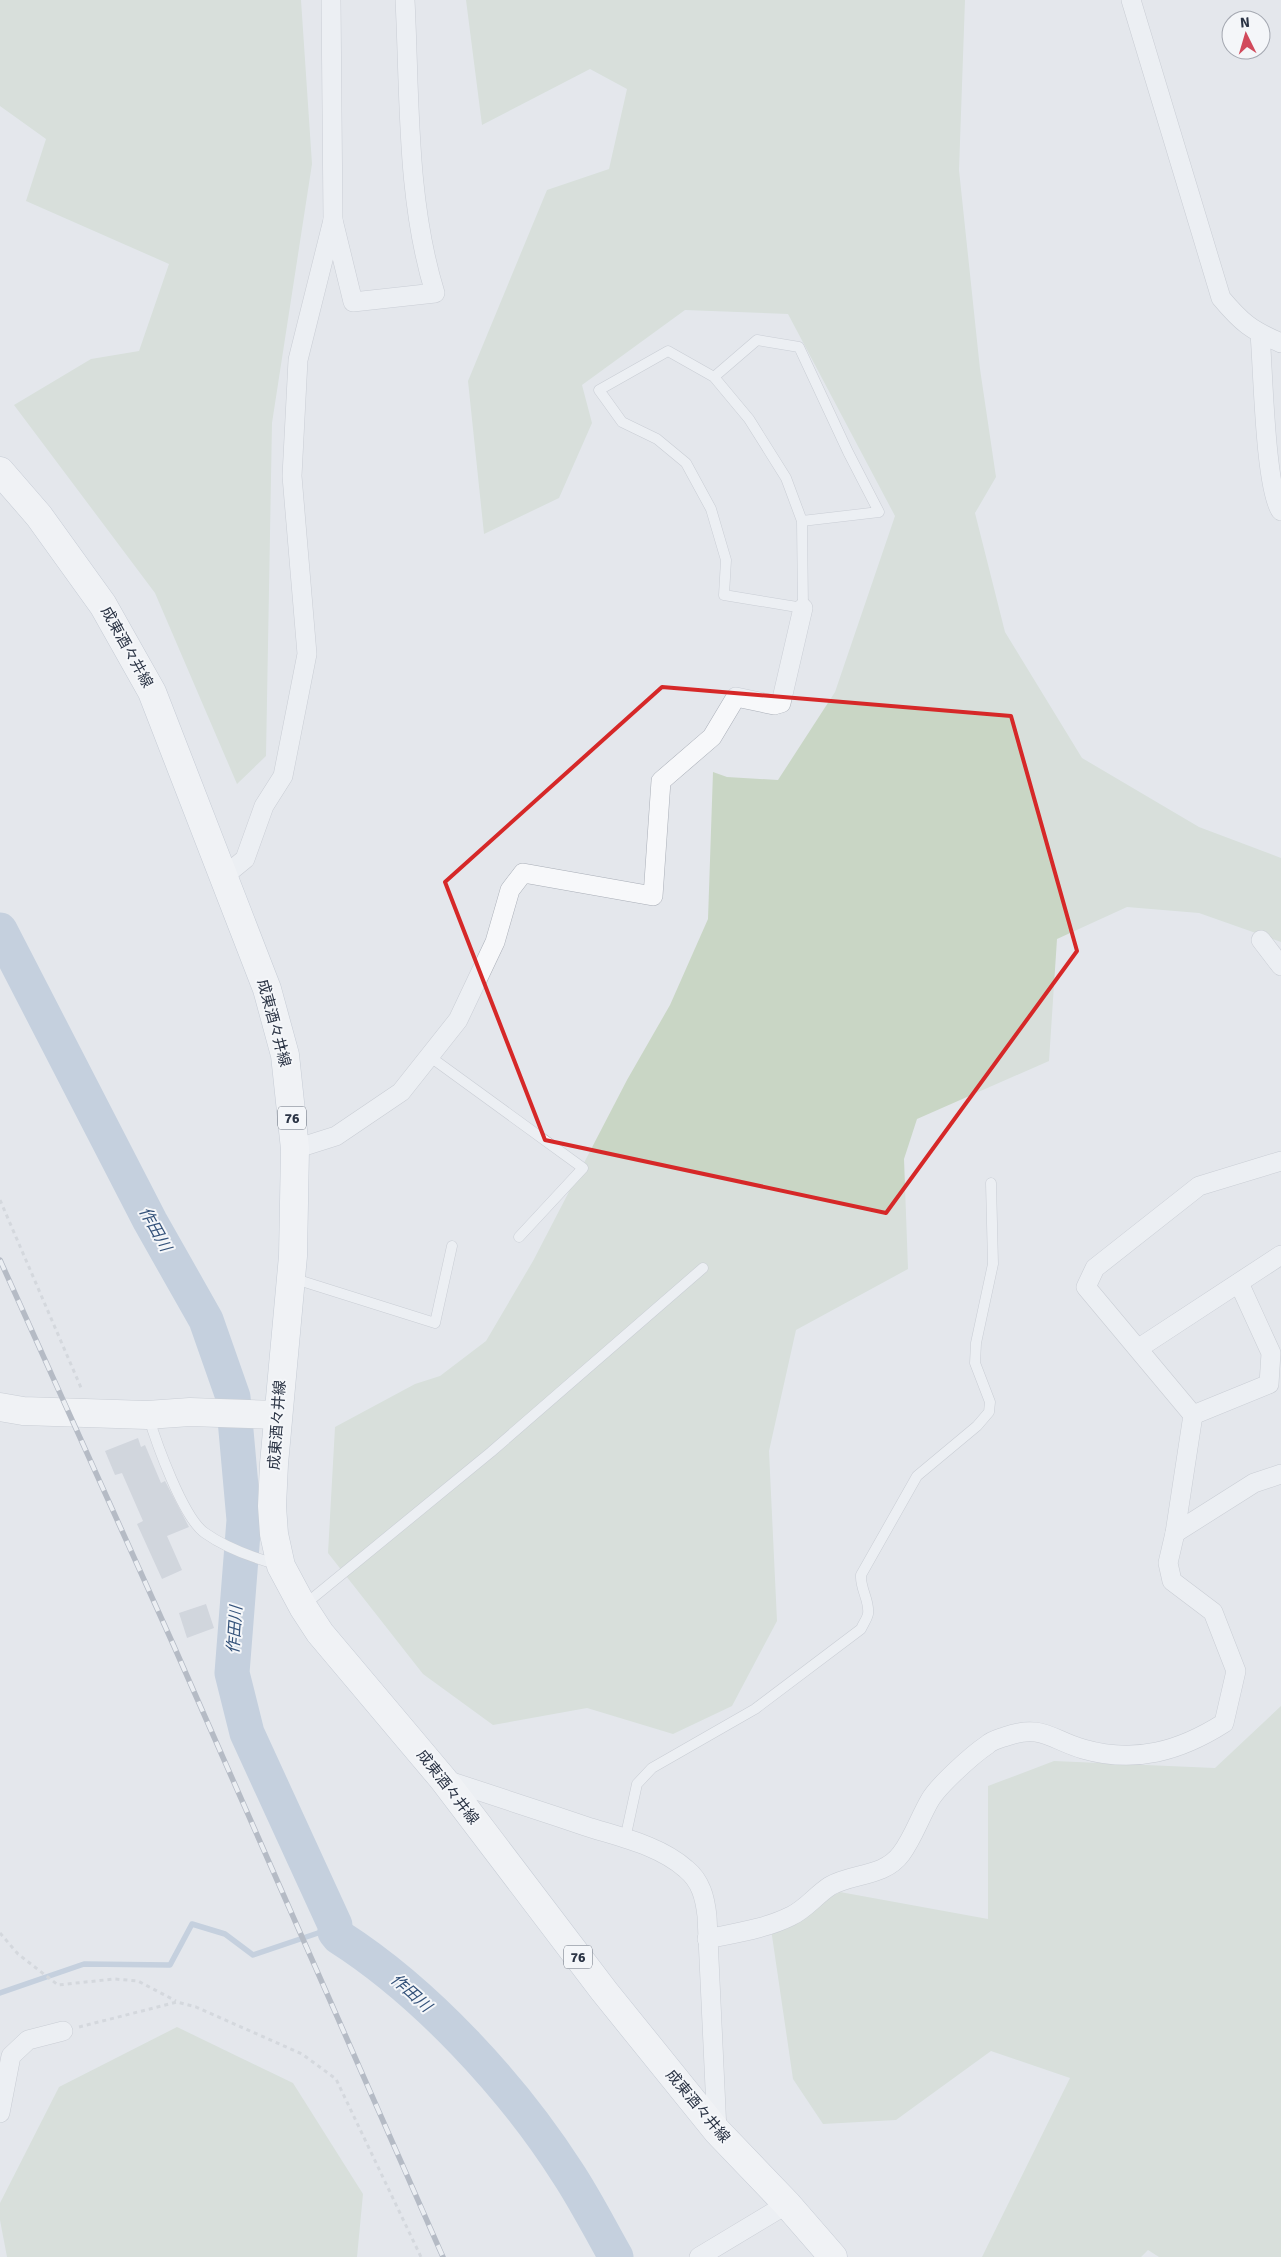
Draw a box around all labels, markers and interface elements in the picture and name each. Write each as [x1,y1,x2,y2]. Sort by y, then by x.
north arrow [1221,10,1271,60]
text: N [1239,14,1251,31]
street label: 成東酒々井線 [97,603,157,691]
street label: 成東酒々井線 [254,977,294,1069]
road number: 76 [278,1106,306,1130]
water label: 作田川 [135,1203,176,1257]
street label: 成東酒々井線 [265,1379,289,1471]
water label: 作田川 [223,1603,247,1655]
street label: 成東酒々井線 [413,1746,483,1828]
road number: 76 [564,1945,592,1968]
water label: 作田川 [386,1970,437,2018]
street label: 成東酒々井線 [662,2066,734,2146]

